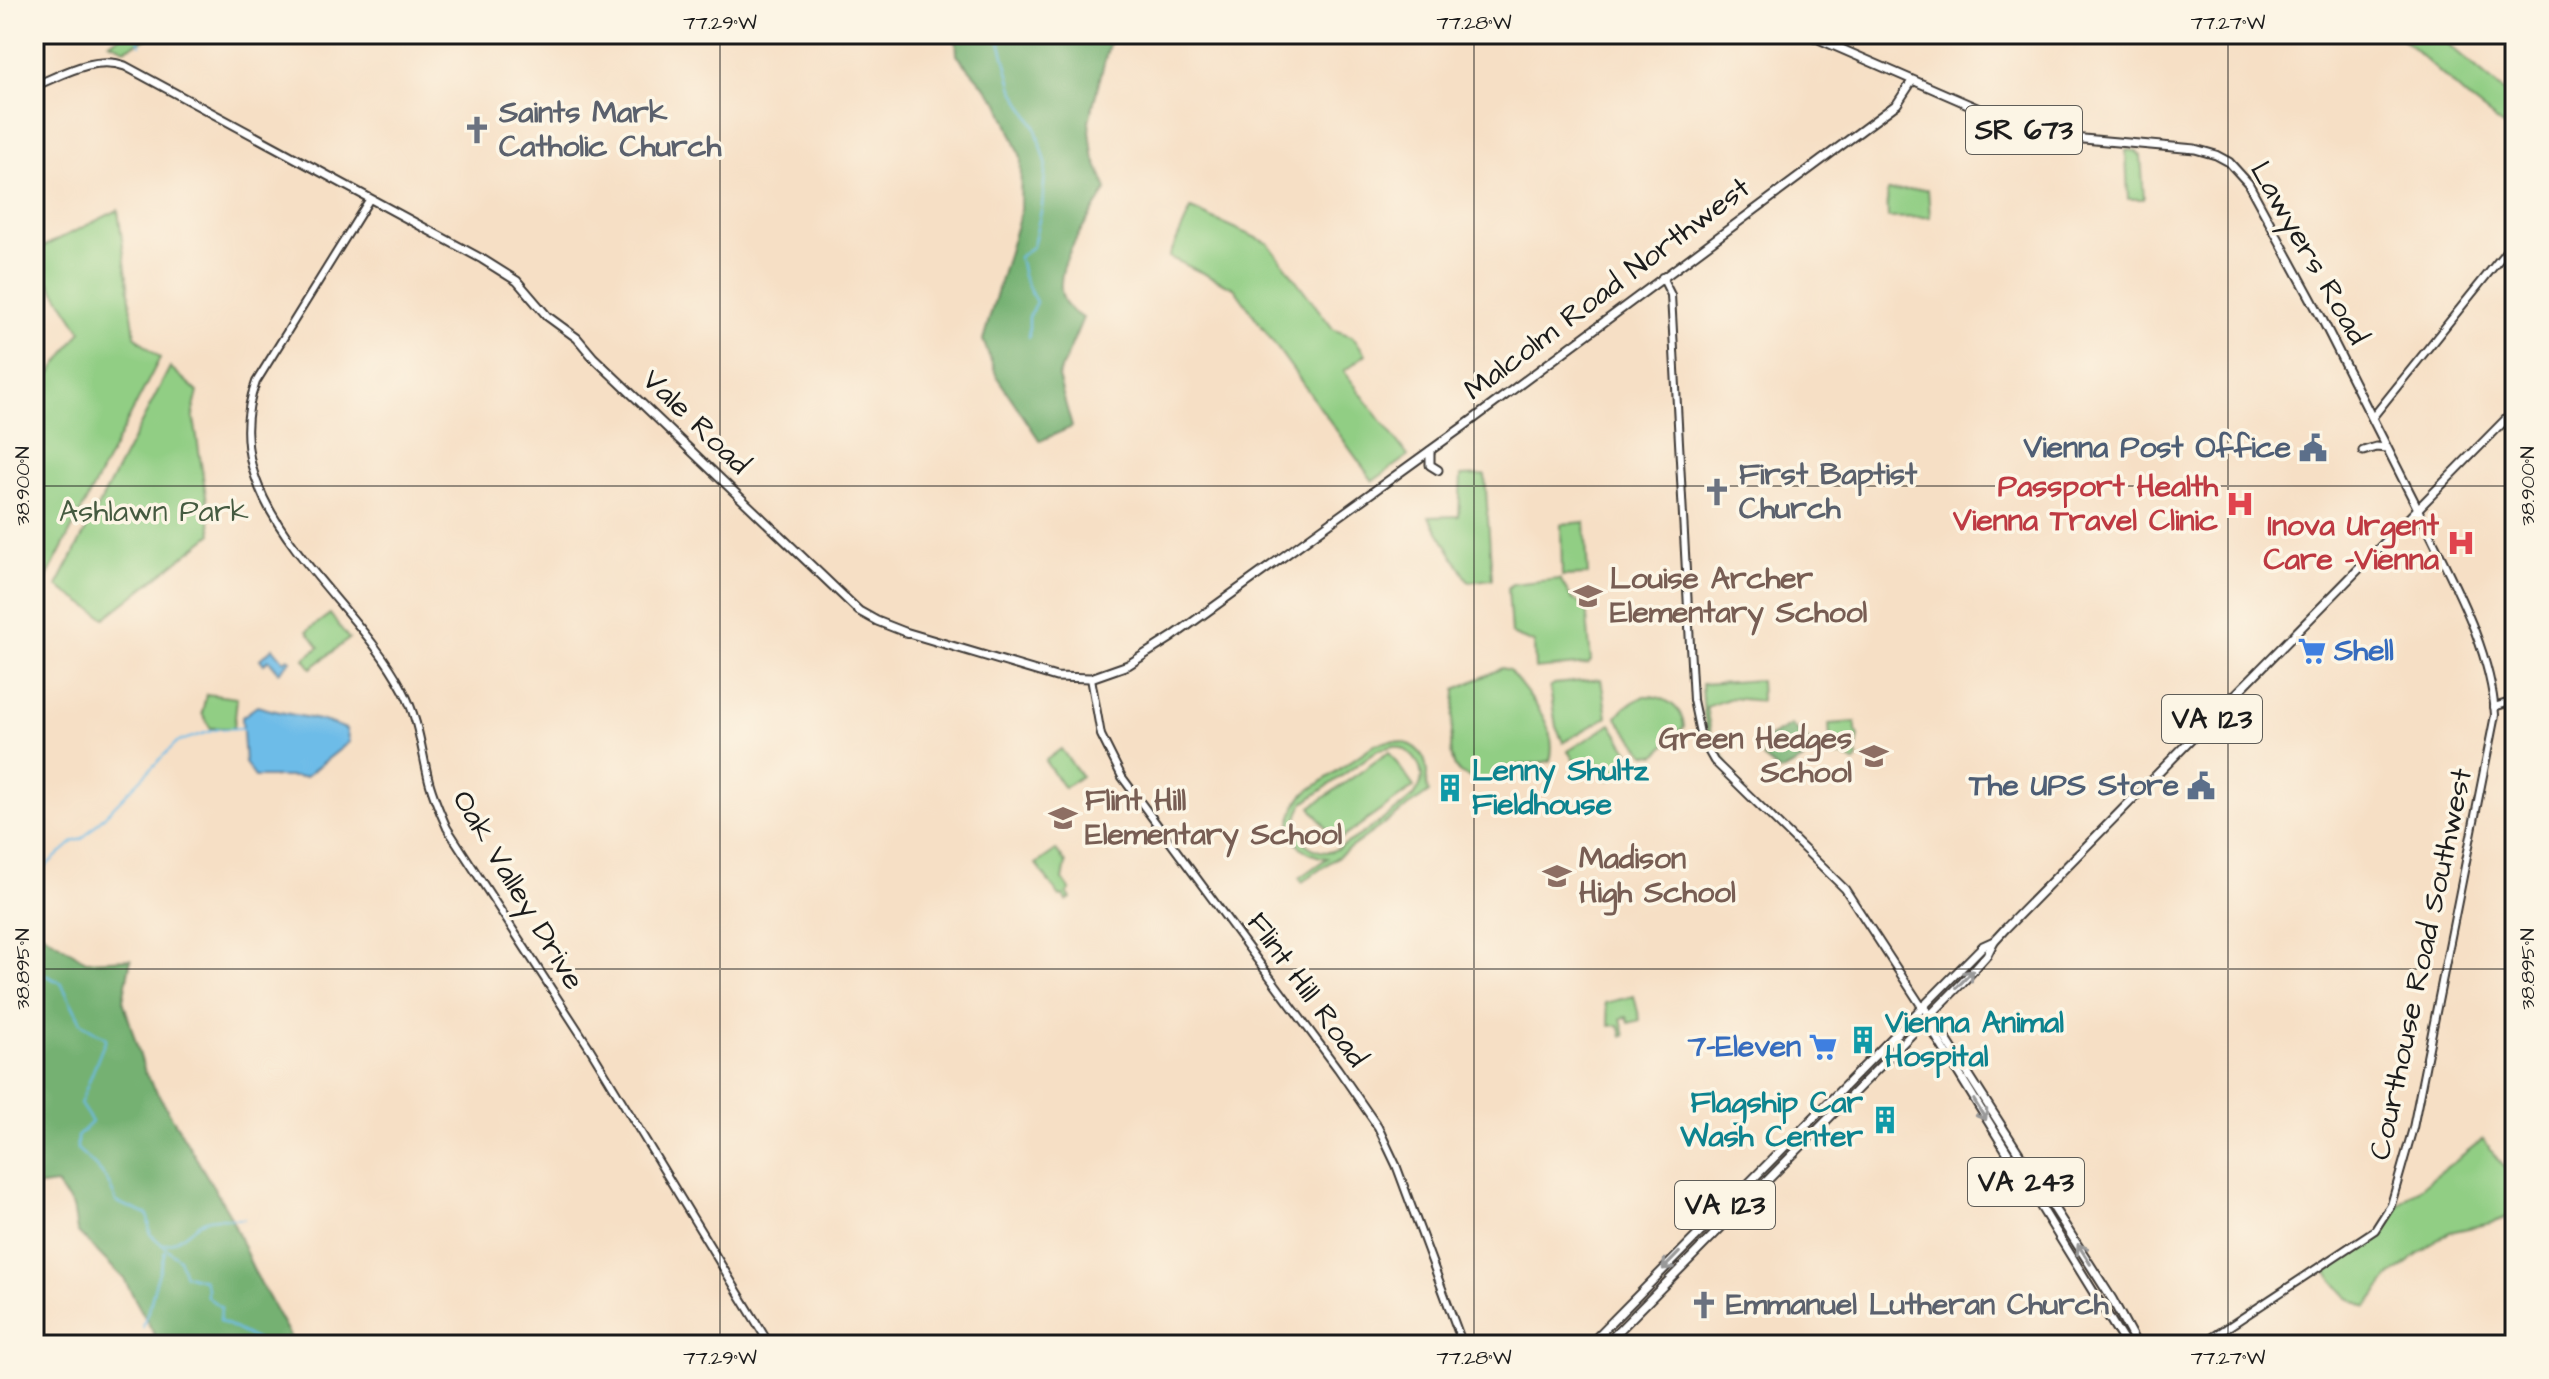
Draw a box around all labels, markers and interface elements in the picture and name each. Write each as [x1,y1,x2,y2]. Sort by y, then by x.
text: 77.29°W [683,9,757,37]
text: 77.28°W [1436,9,1512,37]
text: 77.27°W [2191,9,2265,37]
place label: Saints Mark Catholic Church [498,92,722,168]
road number: SR 673 [1966,106,2082,154]
church icon: Saints Mark Catholic Church [462,115,492,145]
street label: Lawyers Road [2239,154,2379,353]
street label: Malcolm Road Northwest [1455,167,1759,411]
street label: Vale Road [633,360,759,484]
place label: Vienna Post Office [2022,427,2291,469]
public building icon: Vienna Post Office [2298,433,2328,463]
text: 38.900°N [9,446,37,526]
text: 38.900°N [2514,446,2542,526]
place label: First Baptist Church [1739,454,1918,530]
place label: Passport Health Vienna Travel Clinic [1952,466,2219,542]
church icon: First Baptist Church [1702,477,1732,507]
hospital icon: Passport Health Vienna Travel Clinic [2225,489,2255,519]
park label: Ashlawn Park [59,491,249,533]
place label: Inova Urgent Care –Vienna [2264,505,2440,581]
hospital icon: Inova Urgent Care –Vienna [2446,528,2476,558]
place label: Louise Archer Elementary School [1610,558,1868,636]
school or university icon: Louise Archer Elementary School [1573,581,1603,611]
place label: Shell [2333,630,2394,672]
supermarket icon: Shell [2297,636,2327,666]
road number: VA 123 [2162,695,2262,743]
place label: Green Hedges School [1659,718,1852,794]
school or university icon: Green Hedges School [1859,741,1889,771]
place label: Lenny Shultz Fieldhouse [1472,750,1650,826]
street label: Courthouse Road Southwest [2359,764,2483,1164]
place label: The UPS Store [1968,765,2179,807]
public building icon: The UPS Store [2186,771,2216,801]
building icon: Lenny Shultz Fieldhouse [1435,773,1465,803]
place label: Flint Hill Elementary School [1085,780,1343,858]
street label: Oak Valley Drive [441,782,594,998]
school or university icon: Flint Hill Elementary School [1048,803,1078,833]
place label: Madison High School [1579,838,1736,916]
school or university icon: Madison High School [1542,861,1572,891]
street label: Flint Hill Road [1236,904,1378,1076]
text: 38.895°N [9,928,37,1010]
text: 38.895°N [2514,928,2542,1010]
one-way arrow [1955,970,1974,989]
place label: Vienna Animal Hospital [1884,1002,2064,1079]
building icon: Vienna Animal Hospital [1848,1025,1878,1055]
place label: 7-Eleven [1687,1026,1801,1068]
supermarket icon: 7-Eleven [1808,1032,1838,1062]
place label: Flagship Car Wash Center [1679,1082,1863,1158]
one-way arrow [1973,1098,1989,1121]
building icon: Flagship Car Wash Center [1870,1105,1900,1135]
road number: VA 243 [1968,1158,2084,1206]
road number: VA 123 [1675,1181,1775,1229]
one-way arrow [2075,1243,2091,1266]
one-way arrow [1661,1251,1680,1271]
place label: Emmanuel Lutheran Church [1726,1284,2110,1326]
church icon: Emmanuel Lutheran Church [1689,1290,1719,1320]
text: 77.29°W [683,1344,757,1372]
text: 77.28°W [1436,1344,1512,1372]
text: 77.27°W [2191,1344,2265,1372]

